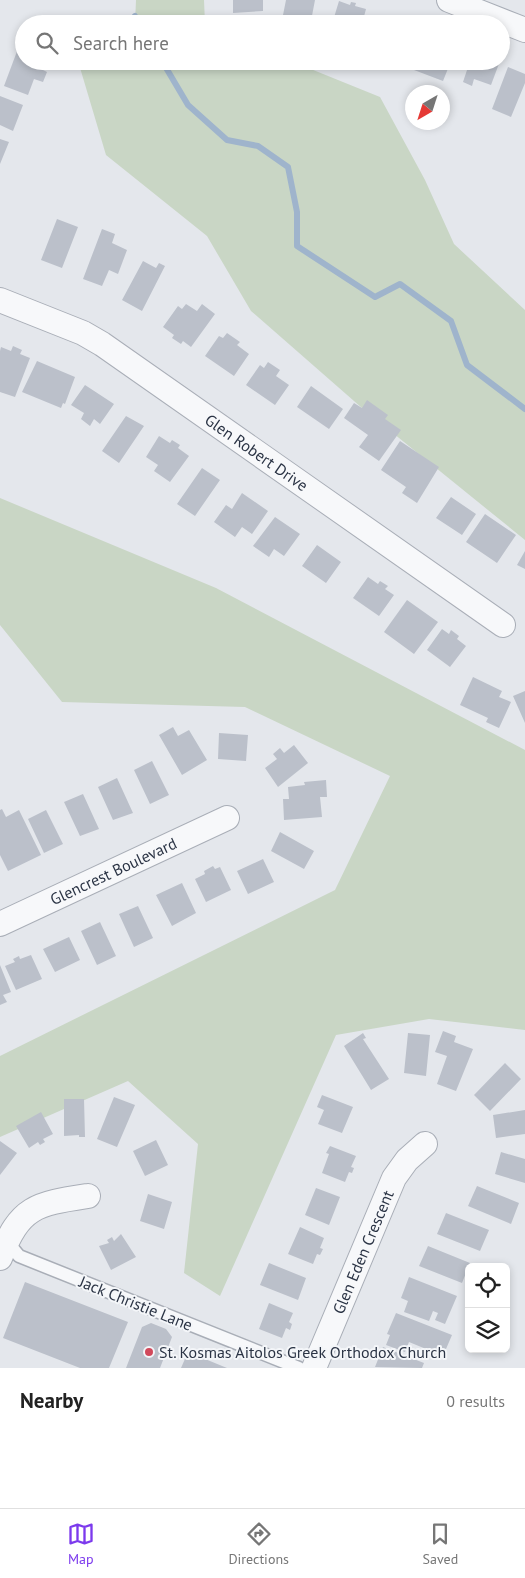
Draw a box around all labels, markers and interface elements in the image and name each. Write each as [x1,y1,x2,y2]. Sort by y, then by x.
search box [15,15,510,70]
icon: search [33,29,61,57]
text: Search here [73,31,169,55]
north arrow [405,85,450,130]
street label: Glen Robert Drive [201,409,312,495]
street label: Glencrest Boulevard [47,833,180,909]
street label: Glen Eden Crescent [328,1186,398,1317]
map controls [465,1263,510,1353]
button: locate [465,1263,510,1308]
street label: Jack Christie Lane [75,1271,196,1335]
button: layers [465,1308,510,1353]
place label: St. Kosmas Aitolos Greek Orthodox Church [159,1342,446,1362]
marker: St. Kosmas Aitolos Greek Orthodox Church [143,1346,155,1358]
text: Nearby [20,1387,83,1414]
text: 0 results [446,1391,505,1411]
tab: Map [67,1520,95,1568]
tab: Directions [228,1520,289,1568]
tab: Saved [423,1520,458,1568]

